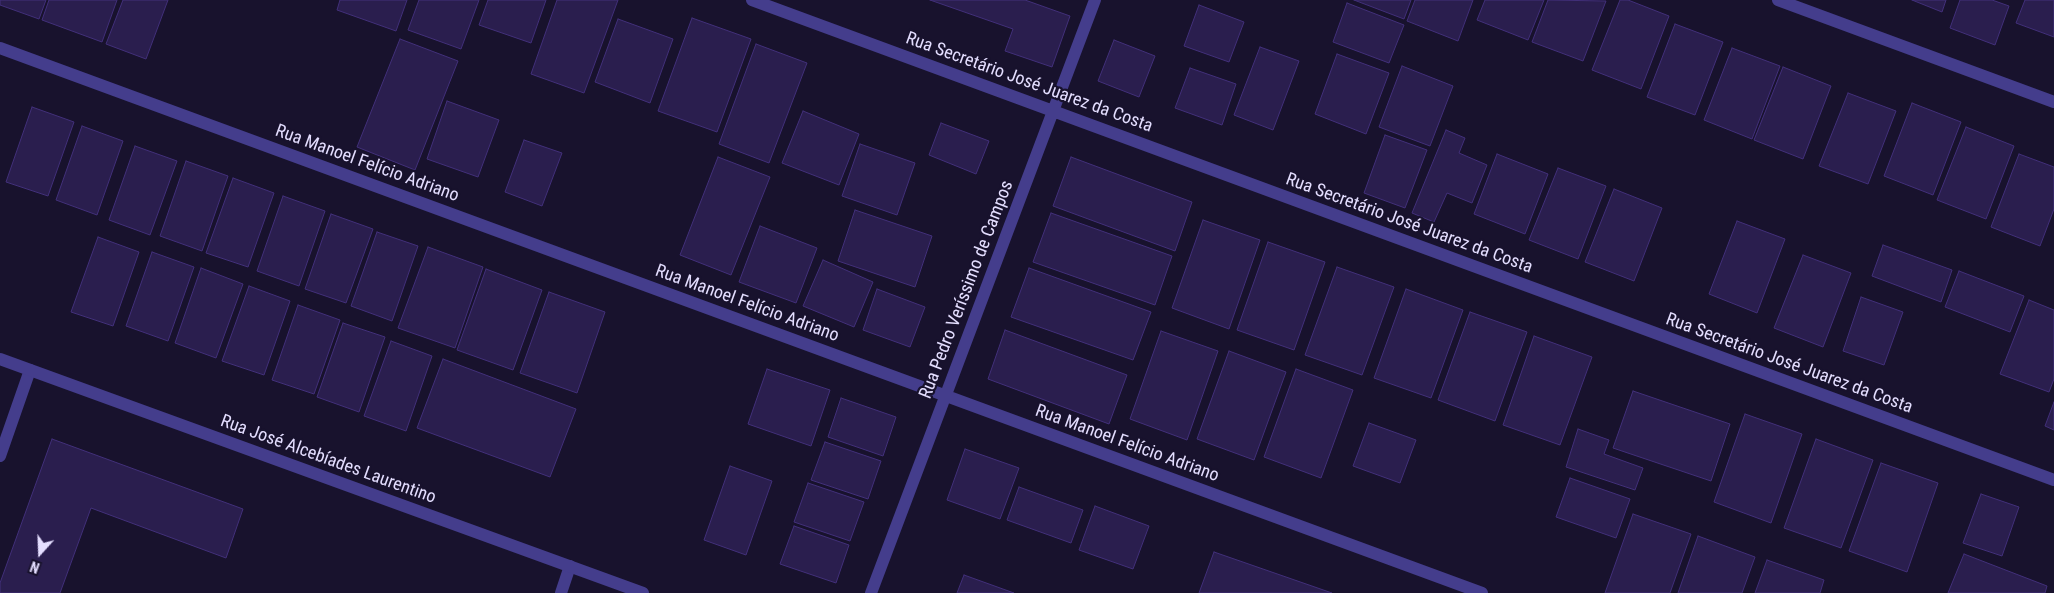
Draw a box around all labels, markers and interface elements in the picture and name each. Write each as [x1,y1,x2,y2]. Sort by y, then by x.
street label: Rua Secretário José Juarez da Costa [903,28,1155,138]
street label: Rua Manoel Felício Adriano [272,121,462,207]
street label: Rua Secretário José Juarez da Costa [1283,169,1535,279]
street label: Rua Pedro Veríssimo de Campos [915,178,1019,402]
street label: Rua Manoel Felício Adriano [652,261,842,347]
street label: Rua Secretário José Juarez da Costa [1663,309,1915,419]
street label: Rua Manoel Felício Adriano [1032,401,1222,487]
street label: Rua José Alcebíades Laurentino [217,411,439,509]
north arrow [15,528,65,578]
text: N [28,558,42,576]

